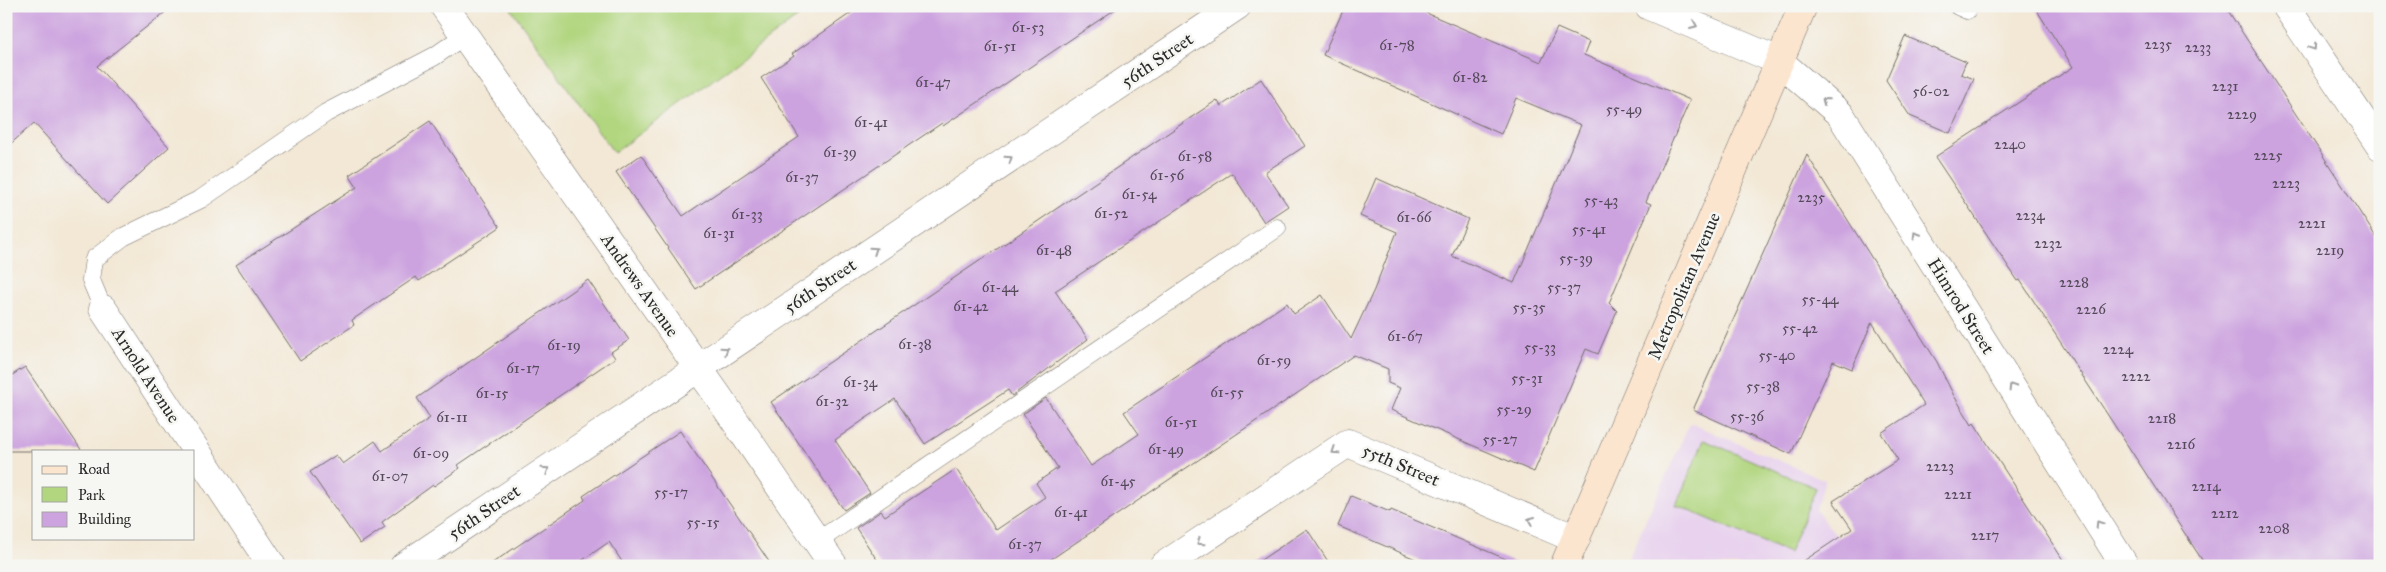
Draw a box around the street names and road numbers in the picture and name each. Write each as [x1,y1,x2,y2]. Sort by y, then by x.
street label: 56th Street [1117,27,1198,92]
street label: Metropolitan Avenue [1643,209,1725,363]
street label: Andrews Avenue [596,228,684,341]
street label: 56th Street [780,253,861,318]
street label: Himrod Street [1923,254,2000,359]
street label: Arnold Avenue [106,322,185,427]
street label: 55th Street [1359,439,1443,491]
street label: 56th Street [444,479,525,544]

